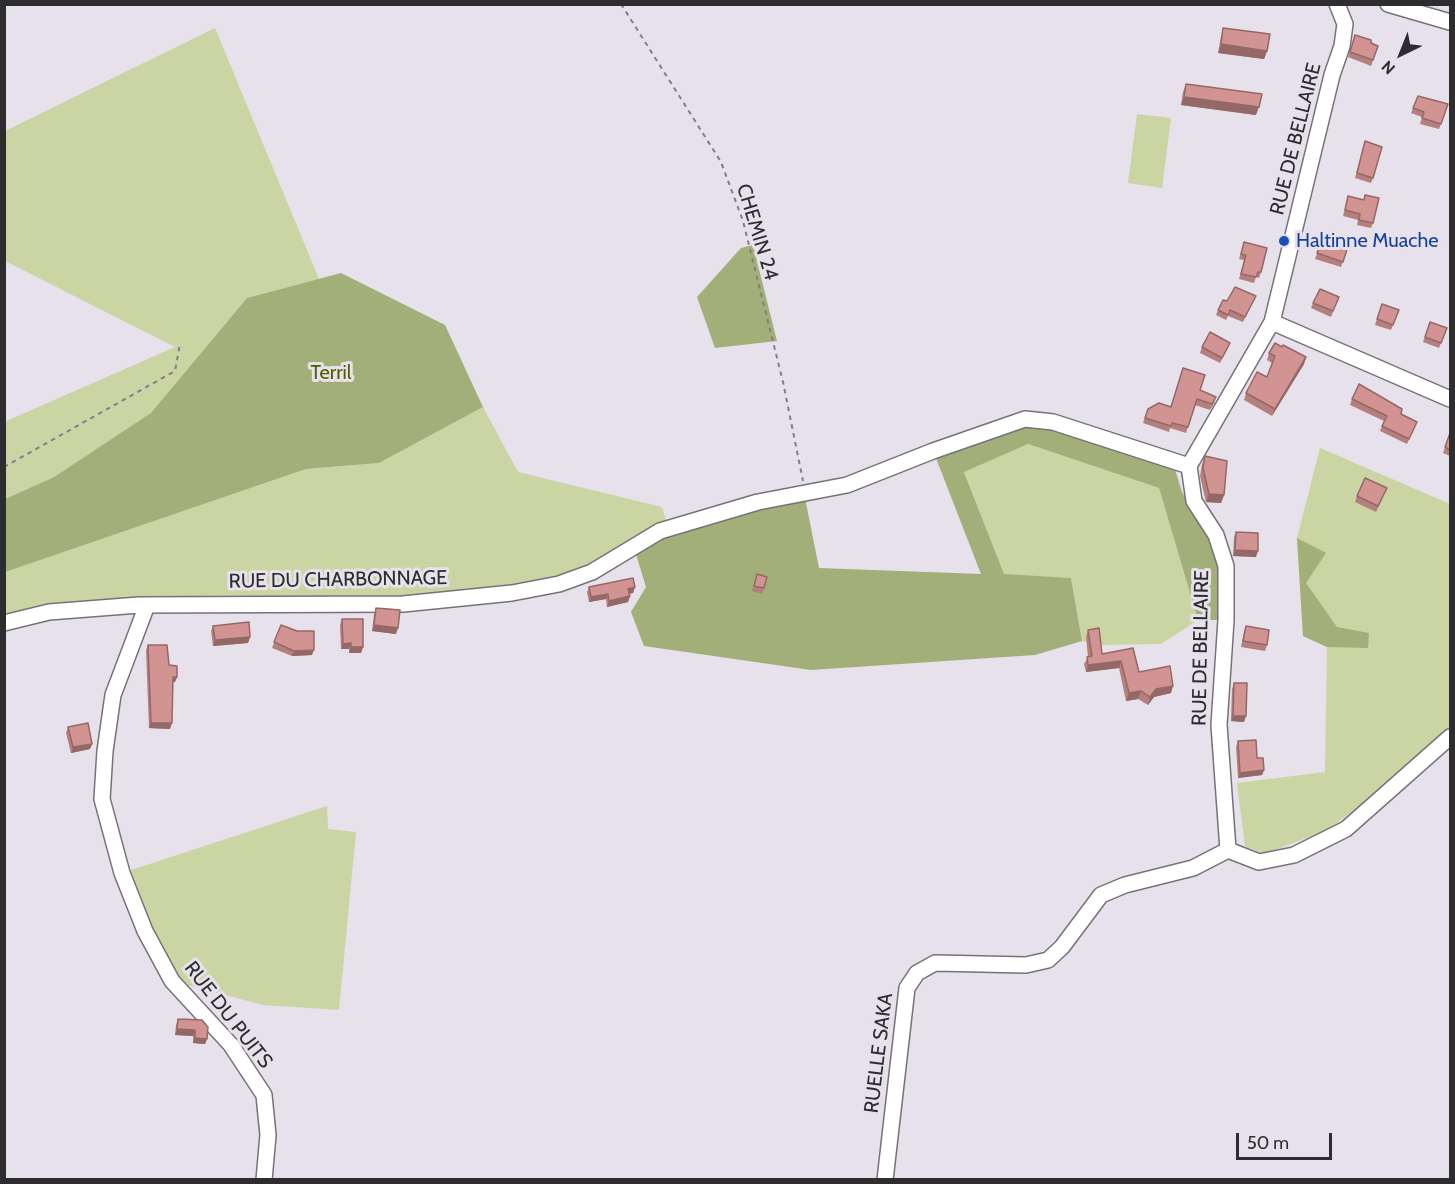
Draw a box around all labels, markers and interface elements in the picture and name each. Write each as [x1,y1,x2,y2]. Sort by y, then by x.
north arrow [1371,24,1431,84]
text: N [1378,57,1399,78]
street label: RUE DE BELLAIRE [1266,60,1326,218]
street label: CHEMIN 24 [731,181,783,283]
place label: Haltinne Muache [1296,229,1438,253]
marker: Haltinne Muache [1277,234,1291,248]
park label: Terril [311,361,351,385]
street label: RUE DU CHARBONNAGE [229,566,447,594]
street label: RUE DE BELLAIRE [1188,570,1214,726]
street label: RUE DU PUITS [179,957,277,1073]
street label: RUELLE SAKA [860,992,898,1114]
scale bar [1239,1121,1335,1159]
text: 50 m [1247,1132,1289,1154]

